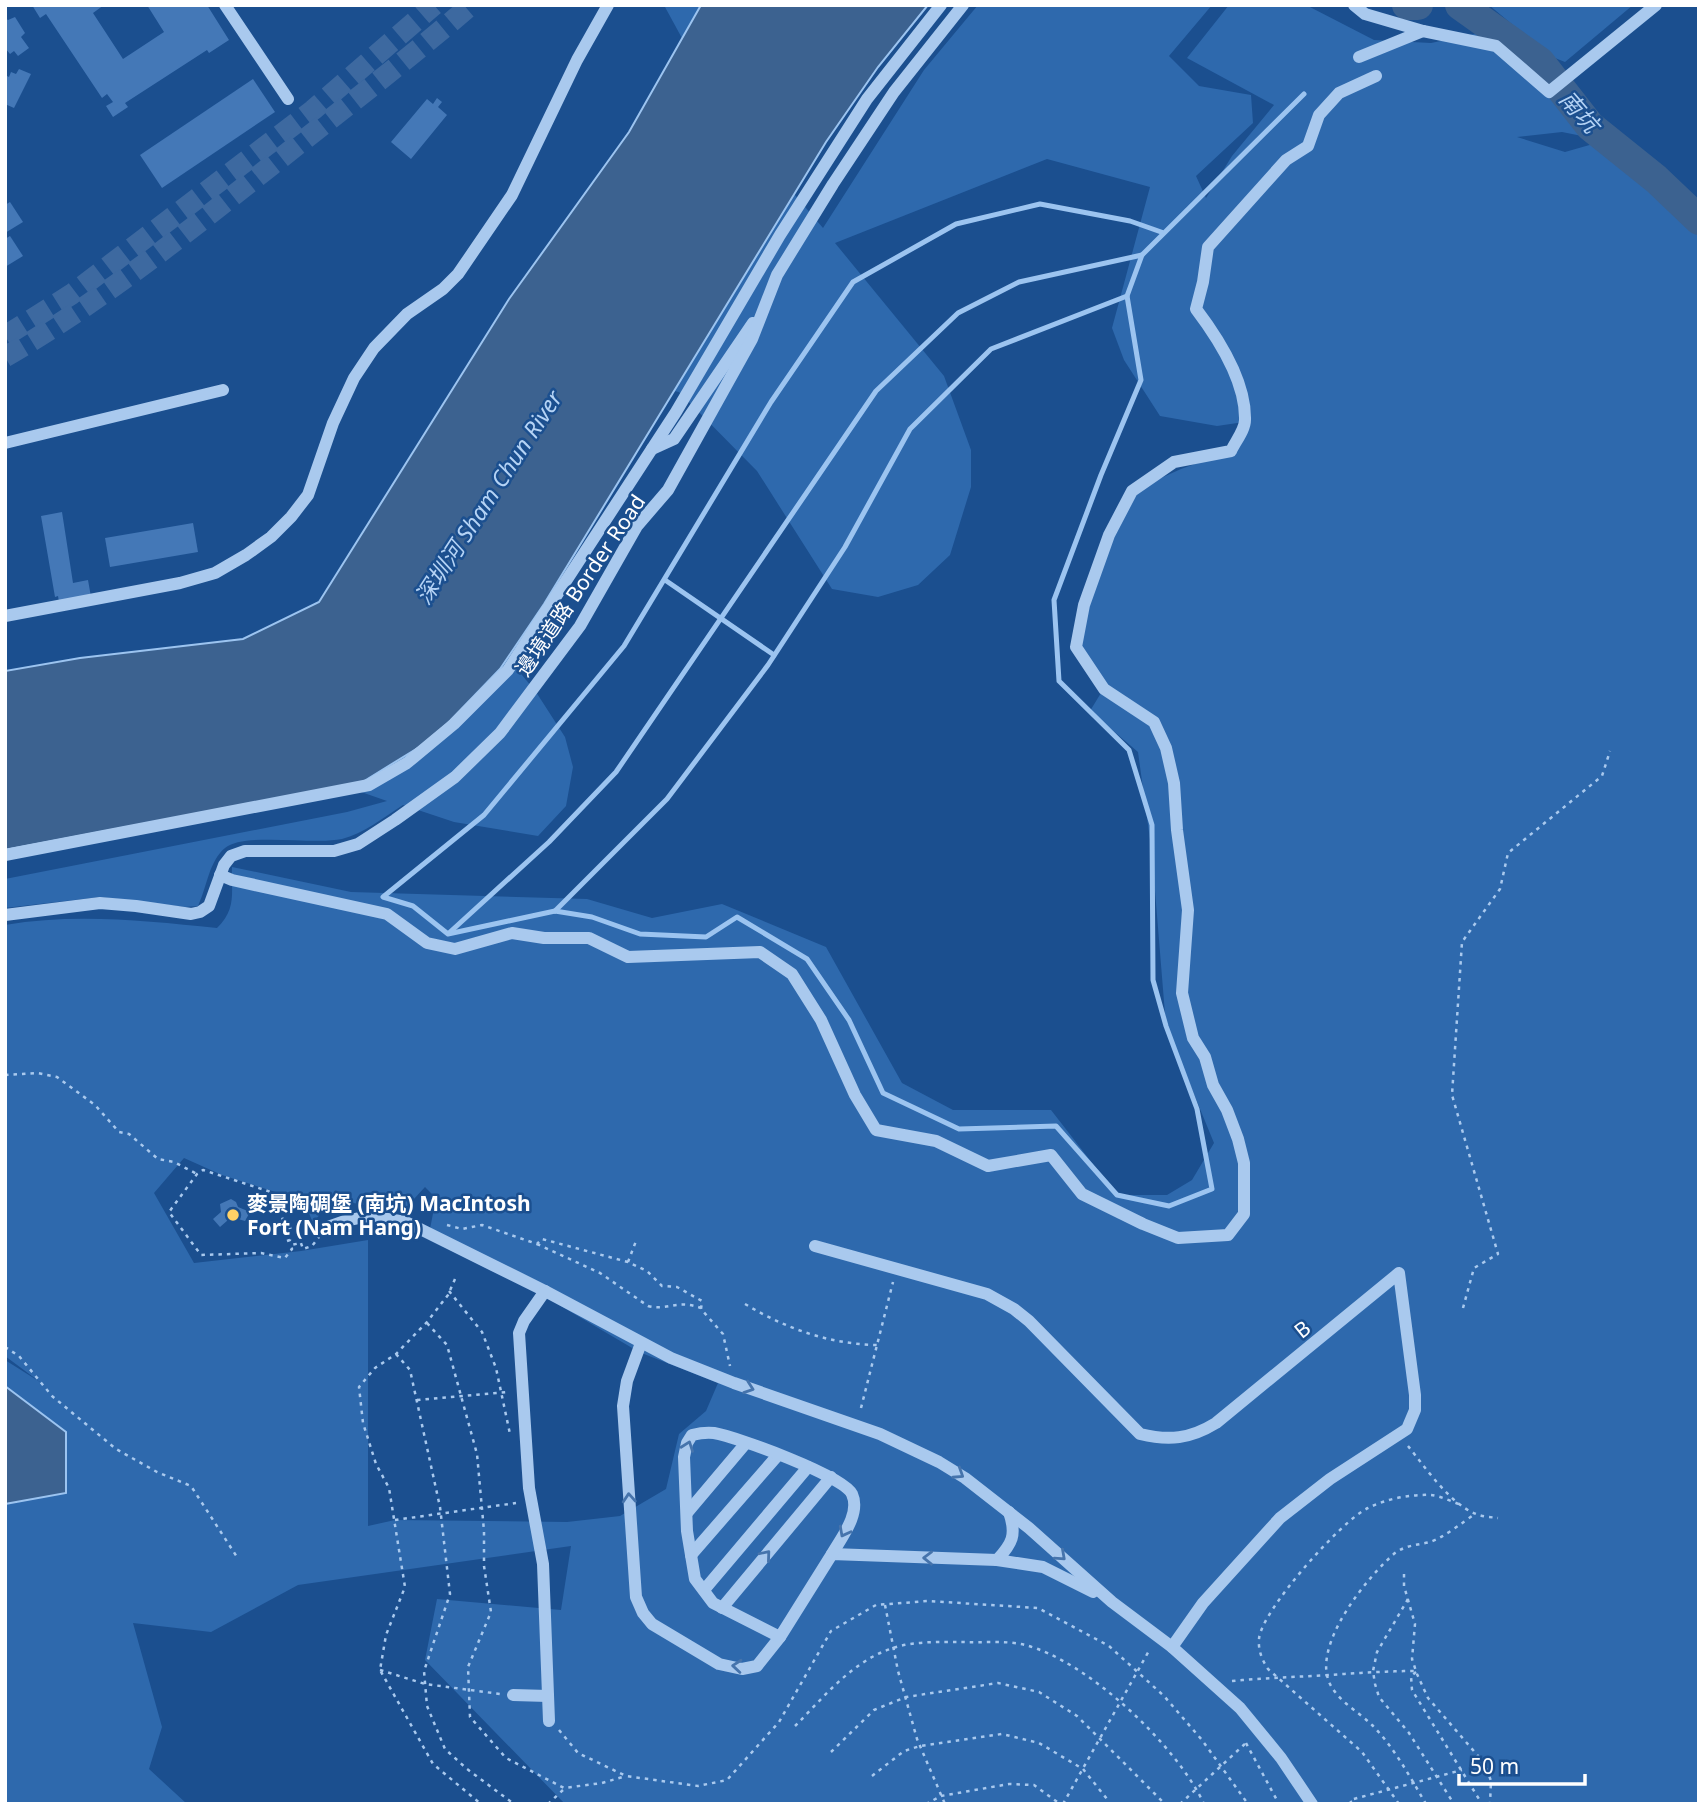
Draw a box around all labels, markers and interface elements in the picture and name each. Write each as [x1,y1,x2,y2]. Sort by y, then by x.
water label: 南坑 [1553,83,1609,141]
water label: 深圳河 Sham Chun River [407,383,570,610]
street label: 邊境道路 Border Road [509,489,651,681]
place label: 麥景陶碉堡 (南坑) MacIntosh Fort (Nam Hang) [247,1189,531,1241]
marker: 麥景陶碉堡 (南坑) MacIntosh Fort (Nam Hang) [225,1207,241,1223]
street label: B [1288,1314,1316,1344]
one-way arrow [742,1380,754,1394]
one-way arrow [680,1440,694,1453]
one-way arrow [951,1466,964,1479]
one-way arrow [622,1492,637,1503]
one-way arrow [839,1524,852,1537]
one-way arrow [1053,1548,1066,1561]
one-way arrow [758,1551,770,1564]
one-way arrow [923,1551,934,1566]
one-way arrow [731,1659,742,1674]
scale bar [1459,1742,1585,1786]
text: 50 m [1470,1752,1519,1780]

